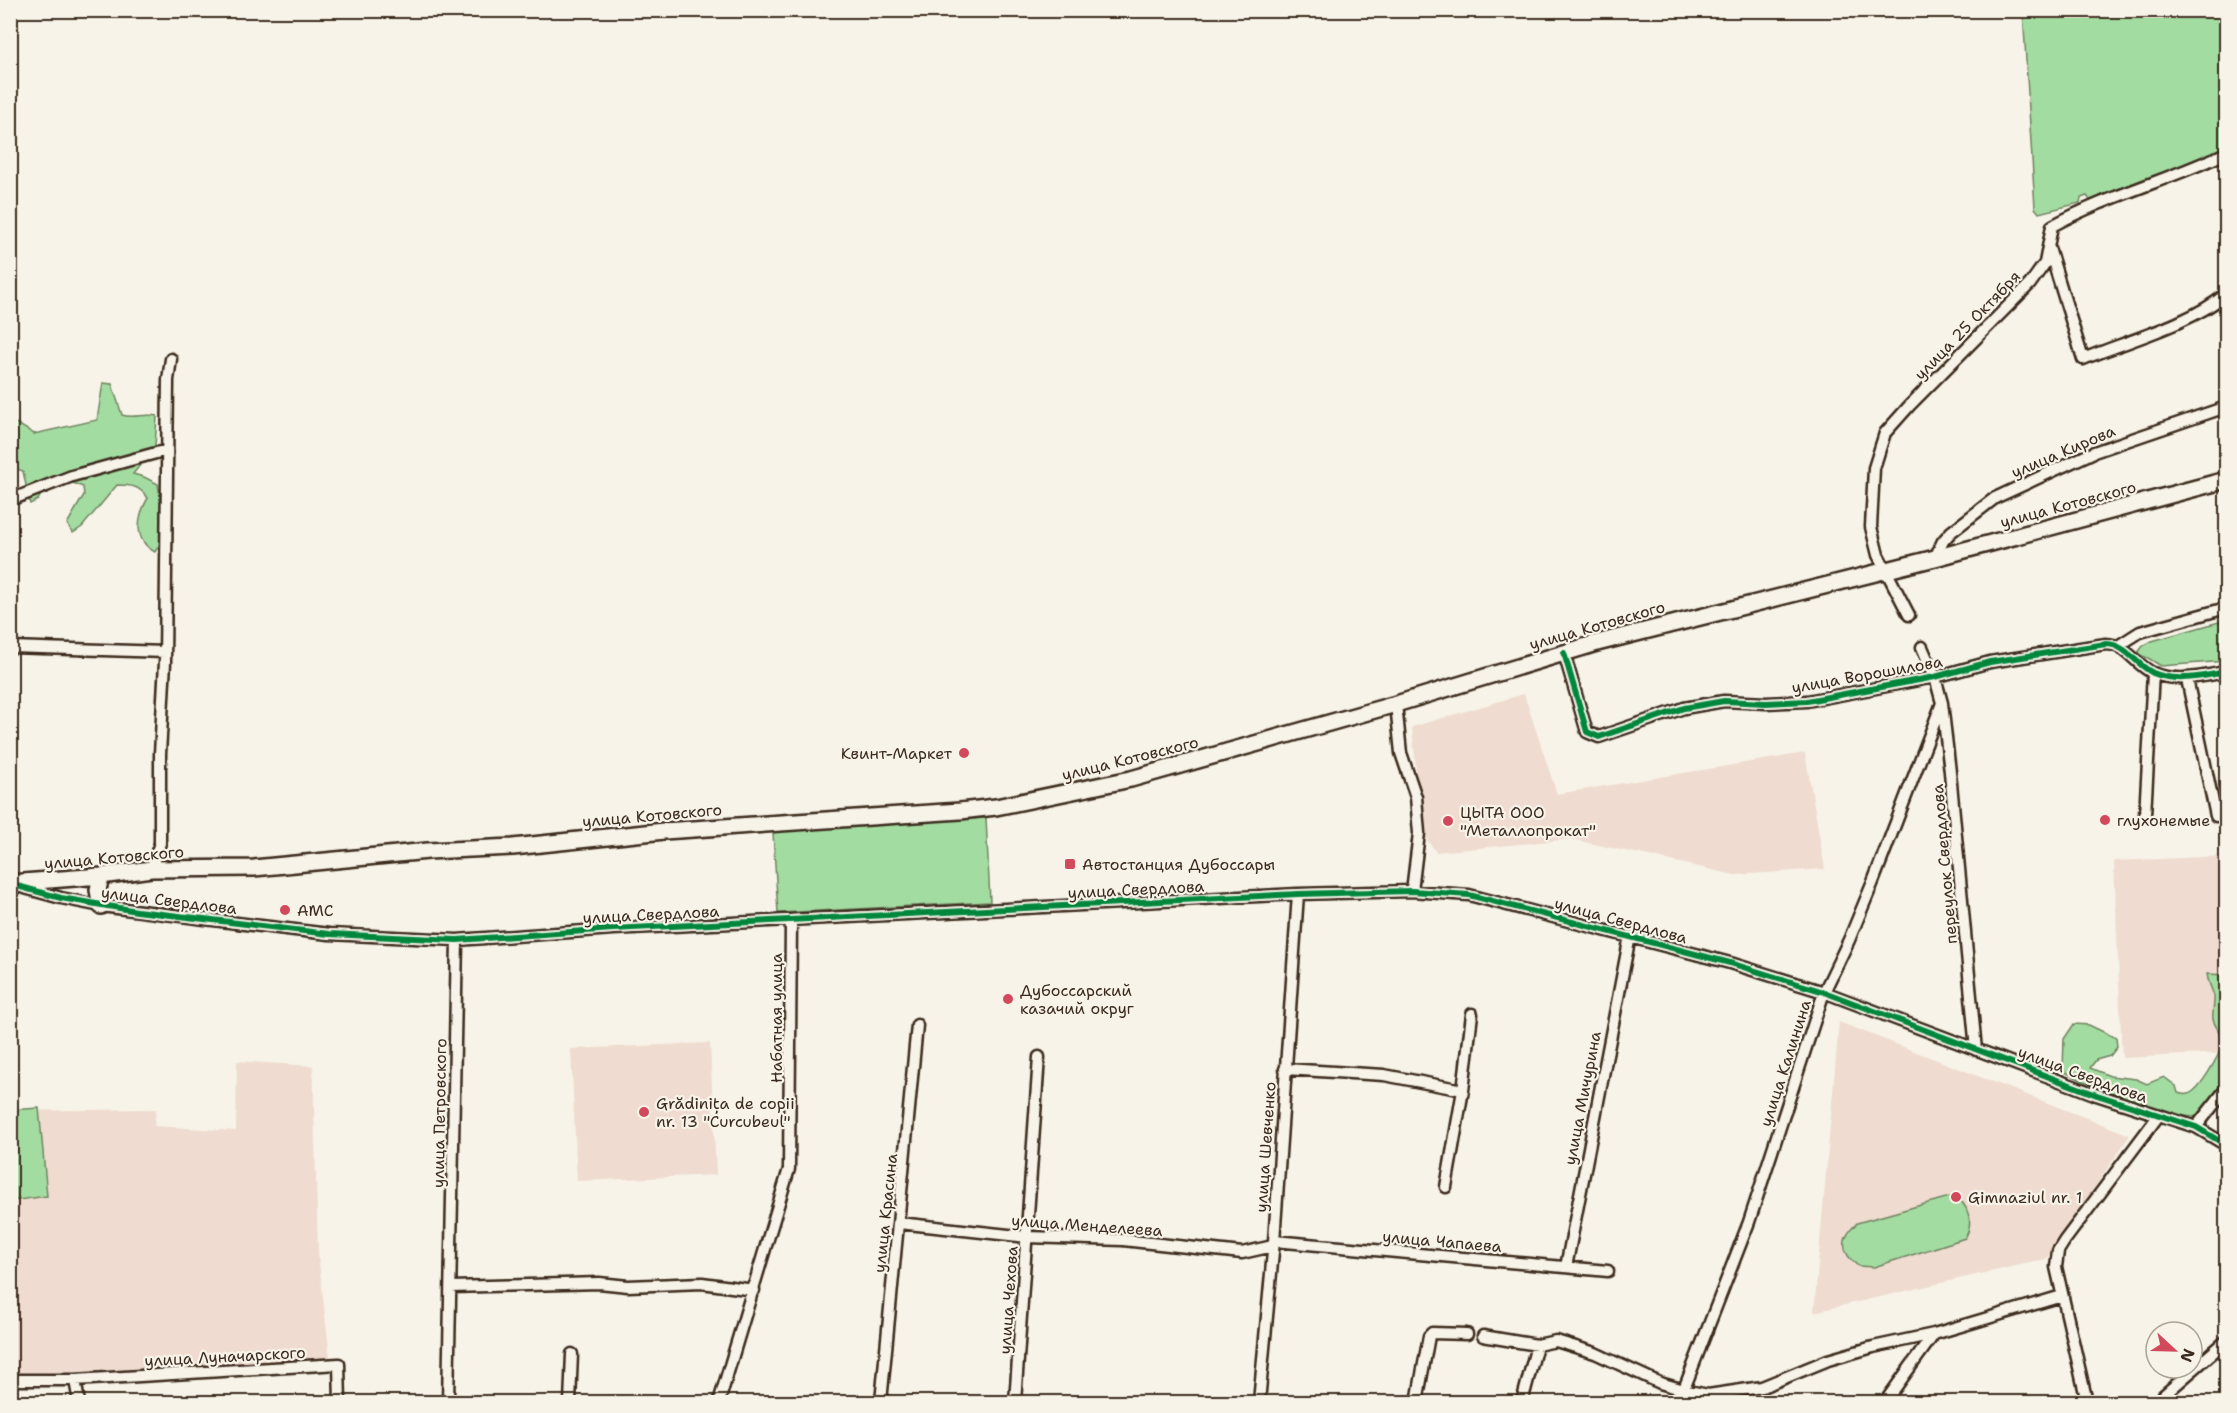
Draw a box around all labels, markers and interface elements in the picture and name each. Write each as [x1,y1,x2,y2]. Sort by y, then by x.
street label: улица 25 Октября [1910,266,2025,385]
street label: улица Кирова [2008,420,2118,483]
street label: улица Котовского [1998,476,2139,533]
street label: улица Котовского [1527,596,1667,655]
street label: улица Ворошилова [1790,651,1944,698]
street label: улица Котовского [1060,731,1201,786]
place label: Квинт-Маркет [841,743,953,764]
marker: Квинт-Маркет [957,746,971,760]
street label: переулок Свердлова [1927,783,1962,945]
street label: улица Котовского [581,799,723,832]
place label: ЦЫТА ООО "Металлопрокат" [1460,802,1596,841]
place label: глухонемые [2117,810,2210,831]
marker: глухонемые [2098,813,2112,827]
marker: ЦЫТА ООО "Металлопрокат" [1441,814,1455,828]
street label: улица Котовского [43,841,185,874]
place label: Автостанция Дубоссары [1082,854,1275,875]
marker: Автостанция Дубоссары [1063,857,1077,871]
street label: улица Свердлова [1067,875,1205,904]
street label: улица Свердлова [100,882,238,919]
street label: улица Свердлова [1552,893,1690,948]
place label: AMC [297,900,334,921]
street label: улица Свердлова [582,900,720,929]
marker: AMC [278,903,292,917]
street label: Набатная улица [766,953,787,1083]
place label: Дубоссарский казачий округ [1020,980,1135,1019]
marker: Дубоссарский казачий округ [1001,992,1015,1006]
street label: улица Калинина [1755,997,1816,1129]
street label: улица Мичурина [1559,1029,1606,1167]
street label: улица Петровского [428,1038,451,1188]
street label: улица Свердлова [2015,1041,2151,1108]
street label: улица Шевченко [1250,1081,1281,1213]
place label: Grădinița de copii nr. 13 "Curcubeul" [656,1093,795,1132]
marker: Grădinița de copii nr. 13 "Curcubeul" [637,1105,651,1119]
street label: улица Красина [869,1152,902,1274]
place label: Gimnaziul nr. 1 [1968,1187,2082,1208]
marker: Gimnaziul nr. 1 [1949,1190,1963,1204]
street label: улица Менделеева [1011,1210,1163,1241]
street label: улица Чапаева [1381,1226,1502,1257]
street label: улица Чехова [994,1245,1023,1355]
north arrow [2144,1320,2204,1380]
street label: улица Луначарского [144,1342,306,1371]
text: N [2175,1346,2200,1365]

